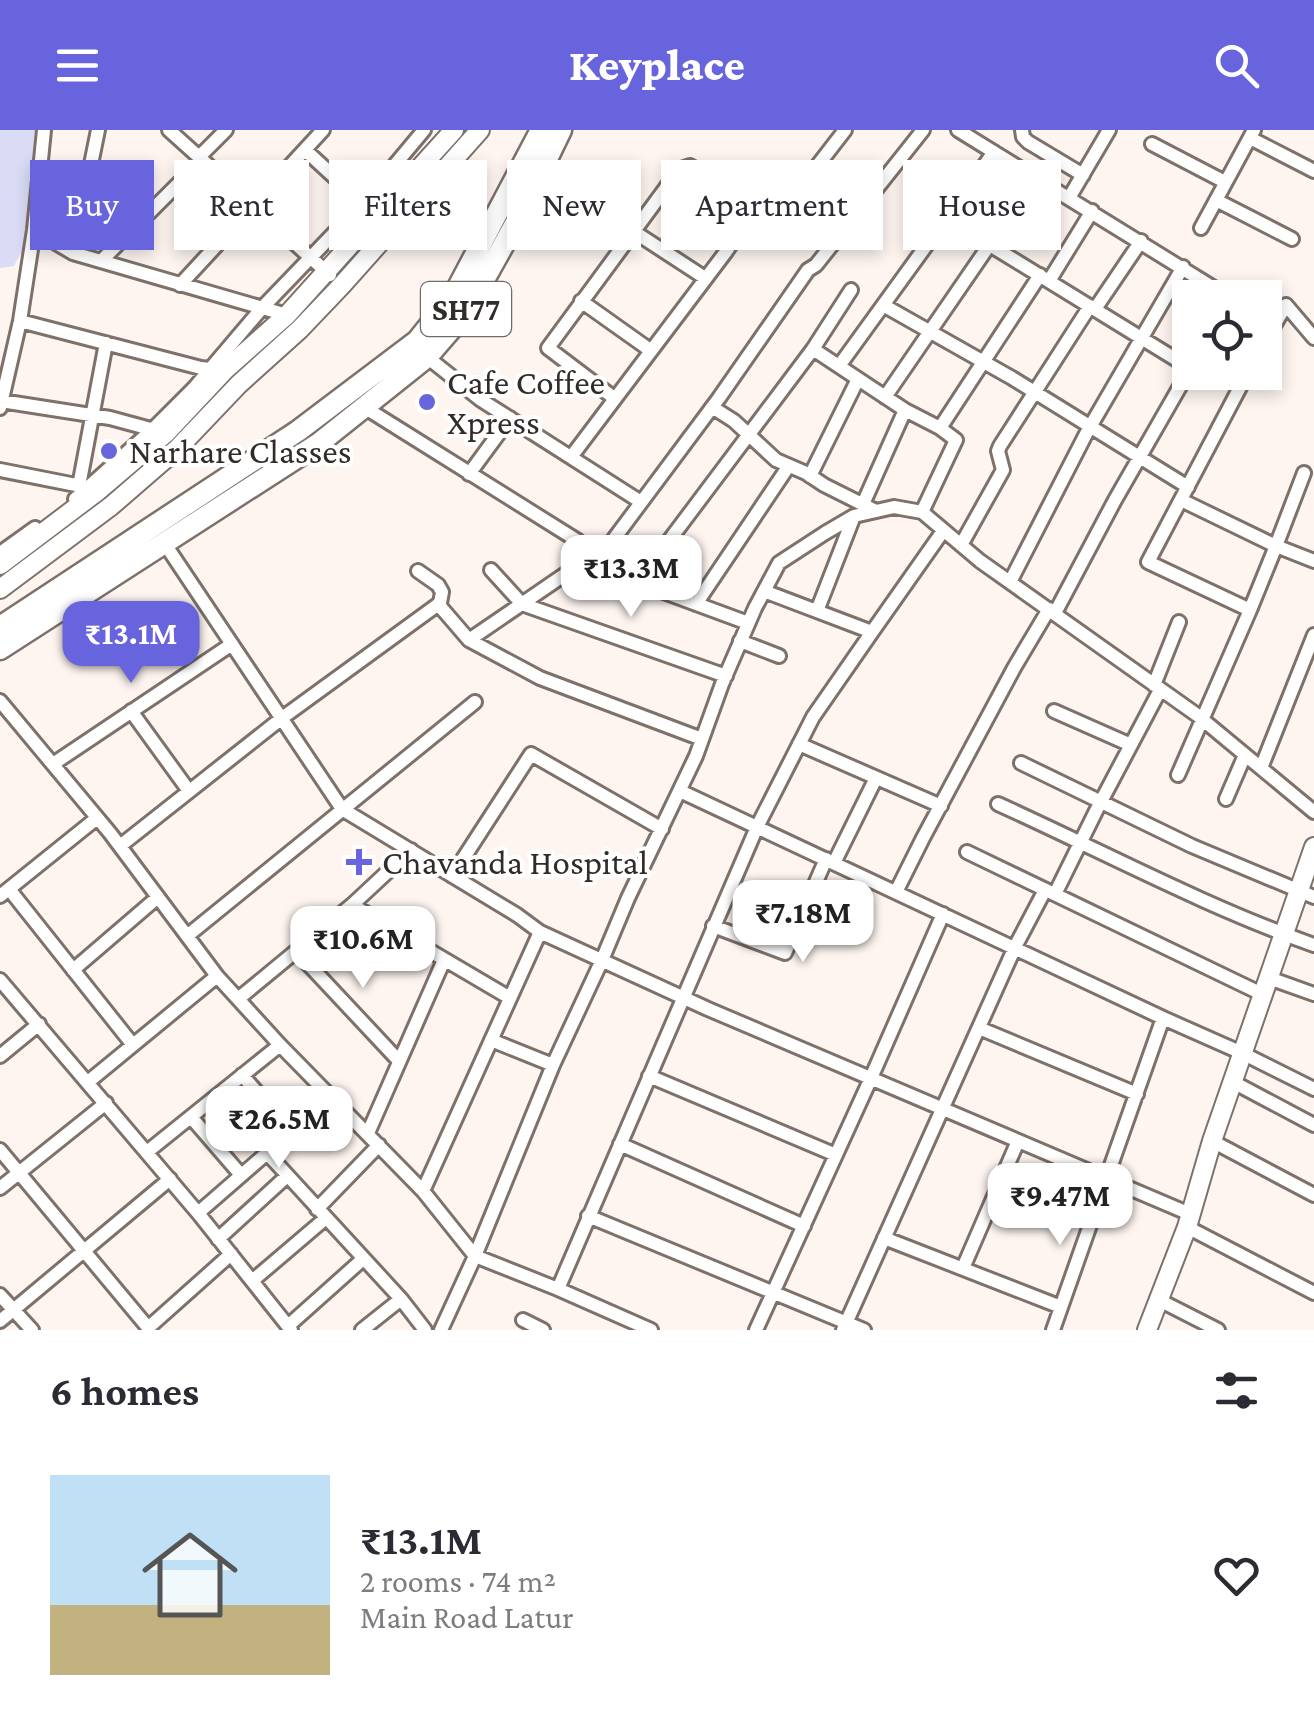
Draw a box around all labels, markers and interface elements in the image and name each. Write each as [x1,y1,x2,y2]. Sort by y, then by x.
icon: menu [50,38,105,93]
icon: search [1209,38,1264,93]
text: Keyplace [569,40,745,90]
chip: Buy [30,160,154,250]
chip: Rent [174,160,309,250]
chip: Filters [329,160,487,250]
chip: New [507,160,641,250]
chip: Apartment [661,160,883,250]
chip: House [903,160,1061,250]
map controls [1172,280,1282,390]
button: locate [1172,280,1282,390]
road number: SH77 [421,282,511,336]
place label: Cafe Coffee Xpress [447,363,605,442]
marker: Cafe Coffee Xpress [416,391,438,413]
place label: Narhare Classes [129,432,351,471]
marker: Narhare Classes [98,440,120,462]
pin: ₹13.3M [550,535,712,620]
text: ₹13.3M [583,549,679,585]
pin: ₹13.1M [50,601,212,686]
text: ₹13.1M [85,615,177,651]
place label: Chavanda Hospital [382,843,648,882]
marker: Chavanda Hospital [346,849,372,875]
pin: ₹7.18M [722,880,884,965]
text: ₹7.18M [755,894,851,930]
pin: ₹10.6M [282,906,444,991]
text: ₹10.6M [312,920,414,956]
pin: ₹26.5M [198,1086,360,1171]
text: ₹26.5M [228,1100,330,1136]
pin: ₹9.47M [979,1163,1141,1248]
text: ₹9.47M [1010,1177,1110,1213]
icon: filters [1209,1363,1264,1418]
text: 6 homes [50,1367,199,1414]
icon: home [130,1515,250,1635]
text: ₹13.1M [360,1516,482,1563]
icon: heart [1209,1548,1264,1603]
text: 2 rooms · 74 m² [360,1563,556,1599]
text: Main Road Latur [360,1599,574,1635]

